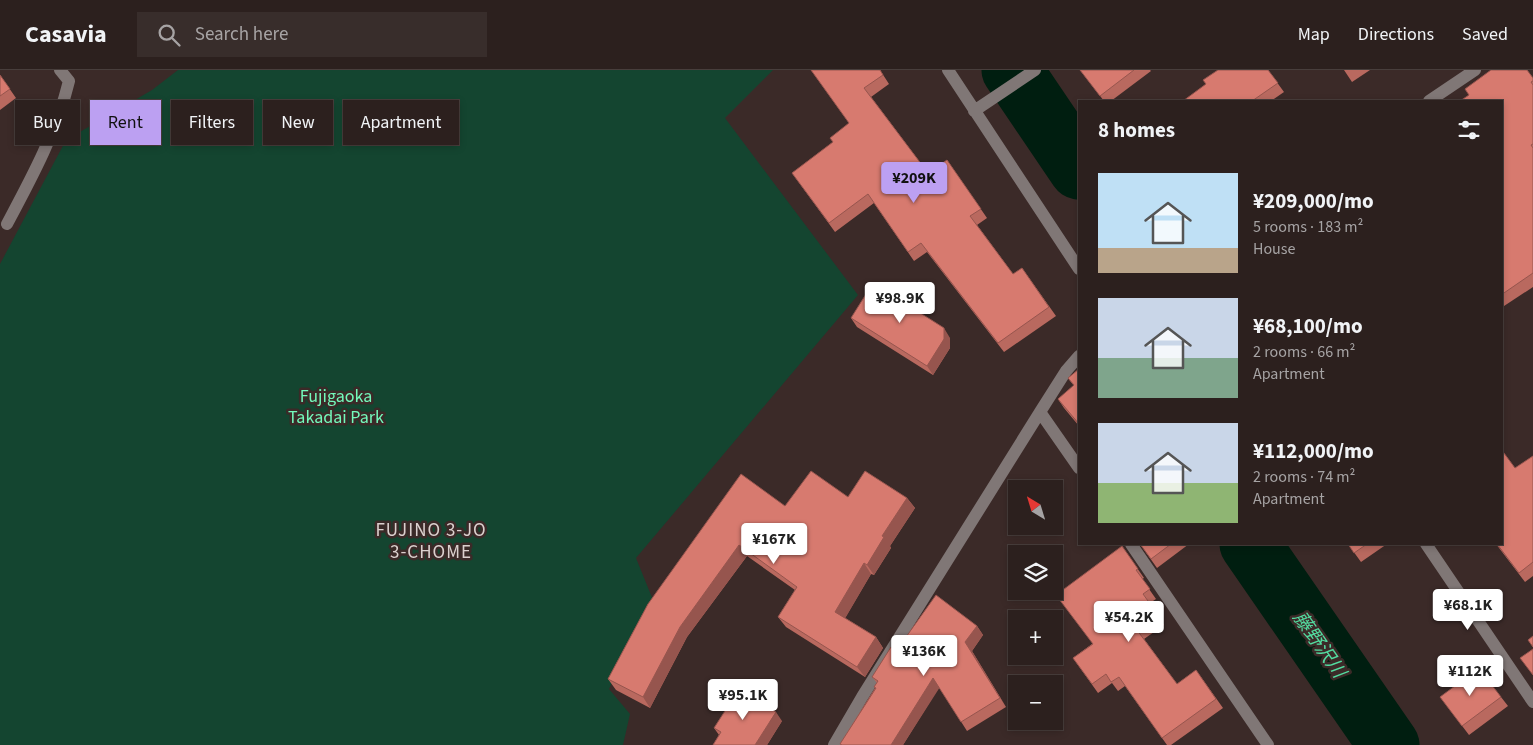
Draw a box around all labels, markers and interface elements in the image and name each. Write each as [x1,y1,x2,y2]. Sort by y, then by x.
search box [137,12,487,57]
text: Casavia [25,17,107,52]
icon: search [155,21,183,49]
text: Search here [195,21,288,48]
text: Map [1298,22,1330,47]
text: Directions [1358,22,1434,47]
text: Saved [1462,22,1508,47]
chip: Buy [15,100,80,145]
chip: Rent [90,100,161,145]
chip: Filters [171,100,253,145]
chip: New [263,100,333,145]
chip: Apartment [343,100,459,145]
text: 8 homes [1098,115,1175,145]
icon: filters [1455,116,1483,144]
pin: ¥209K [879,162,949,204]
text: ¥209K [892,167,936,189]
text: ¥209,000/mo [1253,186,1374,216]
icon: home [1138,193,1198,253]
text: 5 rooms · 183 m² [1253,216,1363,238]
text: House [1253,238,1295,260]
pin: ¥98.9K [859,282,941,324]
text: ¥98.9K [876,287,924,309]
text: ¥68,100/mo [1253,311,1363,341]
icon: home [1138,318,1198,378]
text: 2 rooms · 66 m² [1253,341,1355,363]
text: Apartment [1253,363,1325,385]
park label: Fujigaoka Takadai Park [288,384,384,430]
text: ¥112,000/mo [1253,436,1374,466]
icon: home [1138,443,1198,503]
text: 2 rooms · 74 m² [1253,466,1355,488]
north arrow [1008,480,1062,535]
map controls [1008,480,1063,730]
text: Apartment [1253,488,1325,510]
district label: FUJINO 3-JO 3-CHOME [375,517,487,566]
pin: ¥167K [739,522,809,565]
text: ¥167K [752,528,796,550]
button: layers [1008,545,1063,600]
pin: ¥68.1K [1427,588,1509,631]
text: ¥68.1K [1444,594,1492,616]
pin: ¥54.2K [1088,600,1170,643]
text: ¥54.2K [1105,606,1153,628]
water label: 藤野沢川 [1286,606,1353,685]
button: + [1008,610,1063,665]
pin: ¥136K [889,634,959,677]
text: ¥136K [902,640,946,662]
pin: ¥112K [1435,654,1505,697]
text: ¥112K [1448,660,1492,682]
button: − [1008,675,1063,730]
pin: ¥95.1K [702,678,784,721]
text: ¥95.1K [719,684,767,706]

